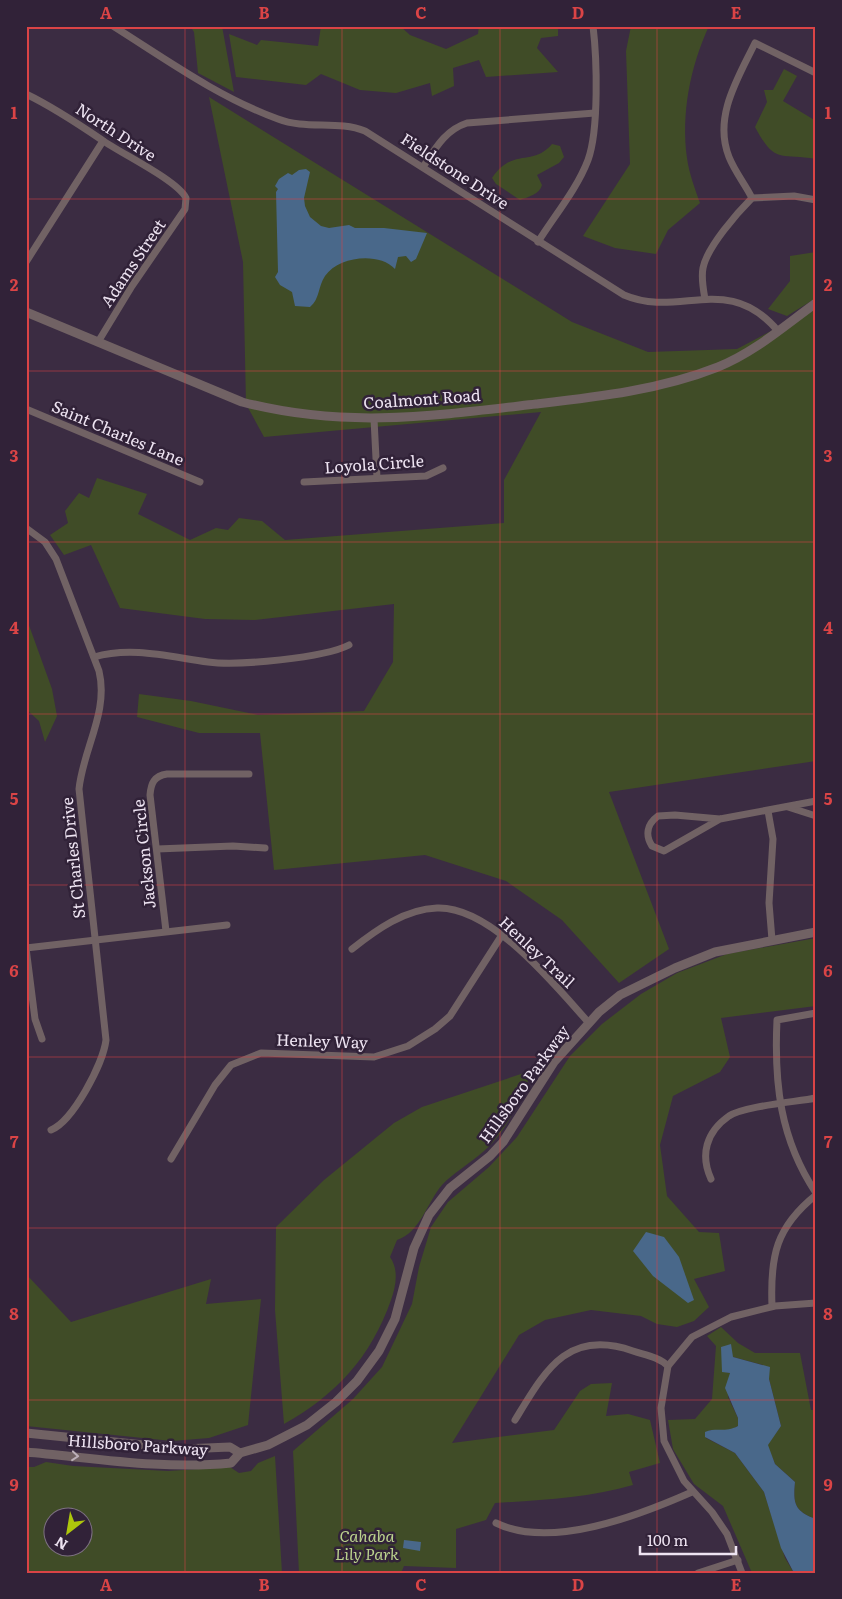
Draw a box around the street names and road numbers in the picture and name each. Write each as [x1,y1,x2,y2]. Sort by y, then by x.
street label: North Drive [72,96,162,166]
street label: Fieldstone Drive [397,126,514,214]
street label: Adams Street [94,213,171,311]
street label: Coalmont Road [362,382,482,414]
street label: Saint Charles Lane [49,393,188,471]
street label: Loyola Circle [323,448,425,478]
street label: St Charles Drive [54,796,90,920]
street label: Jackson Circle [125,798,161,910]
street label: Henley Trail [494,910,581,993]
street label: Hillsboro Parkway [472,1019,575,1147]
street label: Henley Way [276,1026,369,1054]
street label: Hillsboro Parkway [67,1427,210,1461]

